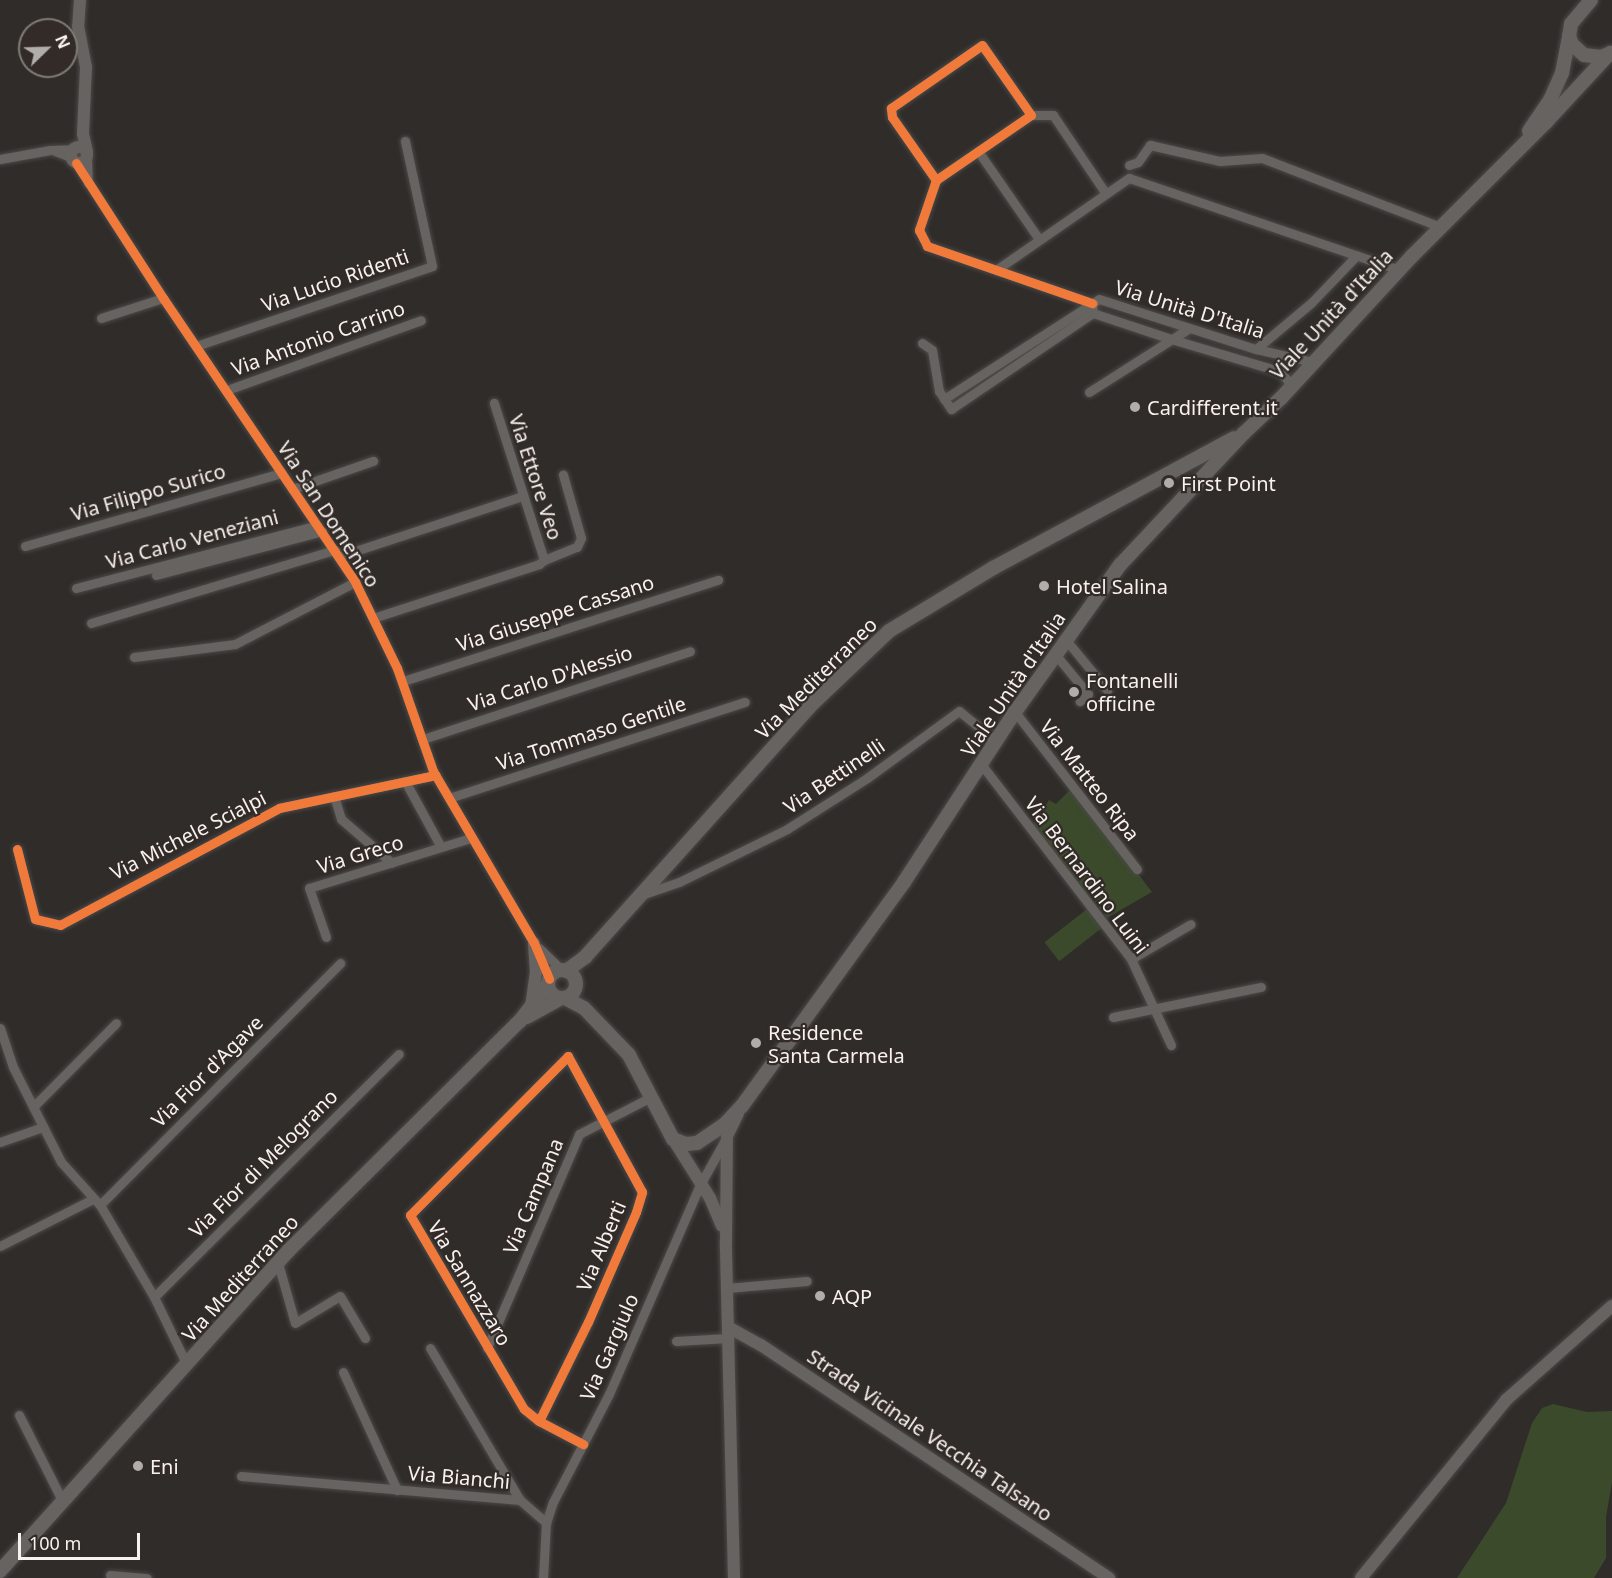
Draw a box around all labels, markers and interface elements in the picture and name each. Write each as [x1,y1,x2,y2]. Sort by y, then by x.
north arrow [18,18,78,78]
text: N [50,31,75,52]
street label: Via Lucio Ridenti [258,244,412,316]
street label: Viale Unità d'Italia [1264,244,1398,384]
street label: Via Unità D'Italia [1112,275,1268,343]
street label: Via Antonio Carrino [228,295,408,381]
place label: Cardifferent.it [1147,395,1278,419]
marker: Cardifferent.it [1128,400,1142,414]
street label: Via Ettore Veo [504,411,568,543]
street label: Via San Domenico [273,436,385,592]
street label: Via Filippo Surico [68,458,228,526]
place label: First Point [1181,471,1276,495]
marker: First Point [1162,476,1176,490]
street label: Via Carlo Veneziani [103,504,281,574]
street label: Via Giuseppe Cassano [453,570,657,656]
place label: Hotel Salina [1056,574,1168,598]
marker: Hotel Salina [1037,579,1051,593]
street label: Viale Unità d'Italia [956,607,1070,761]
street label: Via Mediterraneo [750,612,882,744]
street label: Via Carlo D'Alessio [465,640,635,716]
place label: Fontanelli officine [1086,668,1178,715]
marker: Fontanelli officine [1067,685,1081,699]
street label: Via Tommaso Gentile [493,691,689,775]
street label: Via Matteo Ripa [1035,715,1145,845]
street label: Via Bettinelli [779,733,889,819]
street label: Via Michele Scialpi [106,785,270,885]
street label: Via Bernardino Luini [1020,792,1154,958]
street label: Via Greco [314,830,406,878]
street label: Via Fior d'Agave [146,1010,268,1132]
place label: Residence Santa Carmela [768,1020,905,1067]
marker: Residence Santa Carmela [749,1036,763,1050]
street label: Via Fior di Melograno [184,1084,342,1242]
street label: Via Campana [498,1135,568,1257]
street label: Via Alberti [571,1197,631,1295]
street label: Via Mediterraneo [177,1210,303,1346]
street label: Via Sannazzaro [423,1216,517,1350]
place label: AQP [832,1284,872,1308]
marker: AQP [813,1289,827,1303]
street label: Via Gargiulo [575,1290,643,1404]
street label: Strada Vicinale Vecchia Talsano [803,1344,1057,1526]
place label: Eni [150,1454,179,1478]
marker: Eni [131,1459,145,1473]
street label: Via Bianchi [407,1461,511,1493]
scale bar [21,1521,142,1559]
text: 100 m [29,1531,81,1555]

